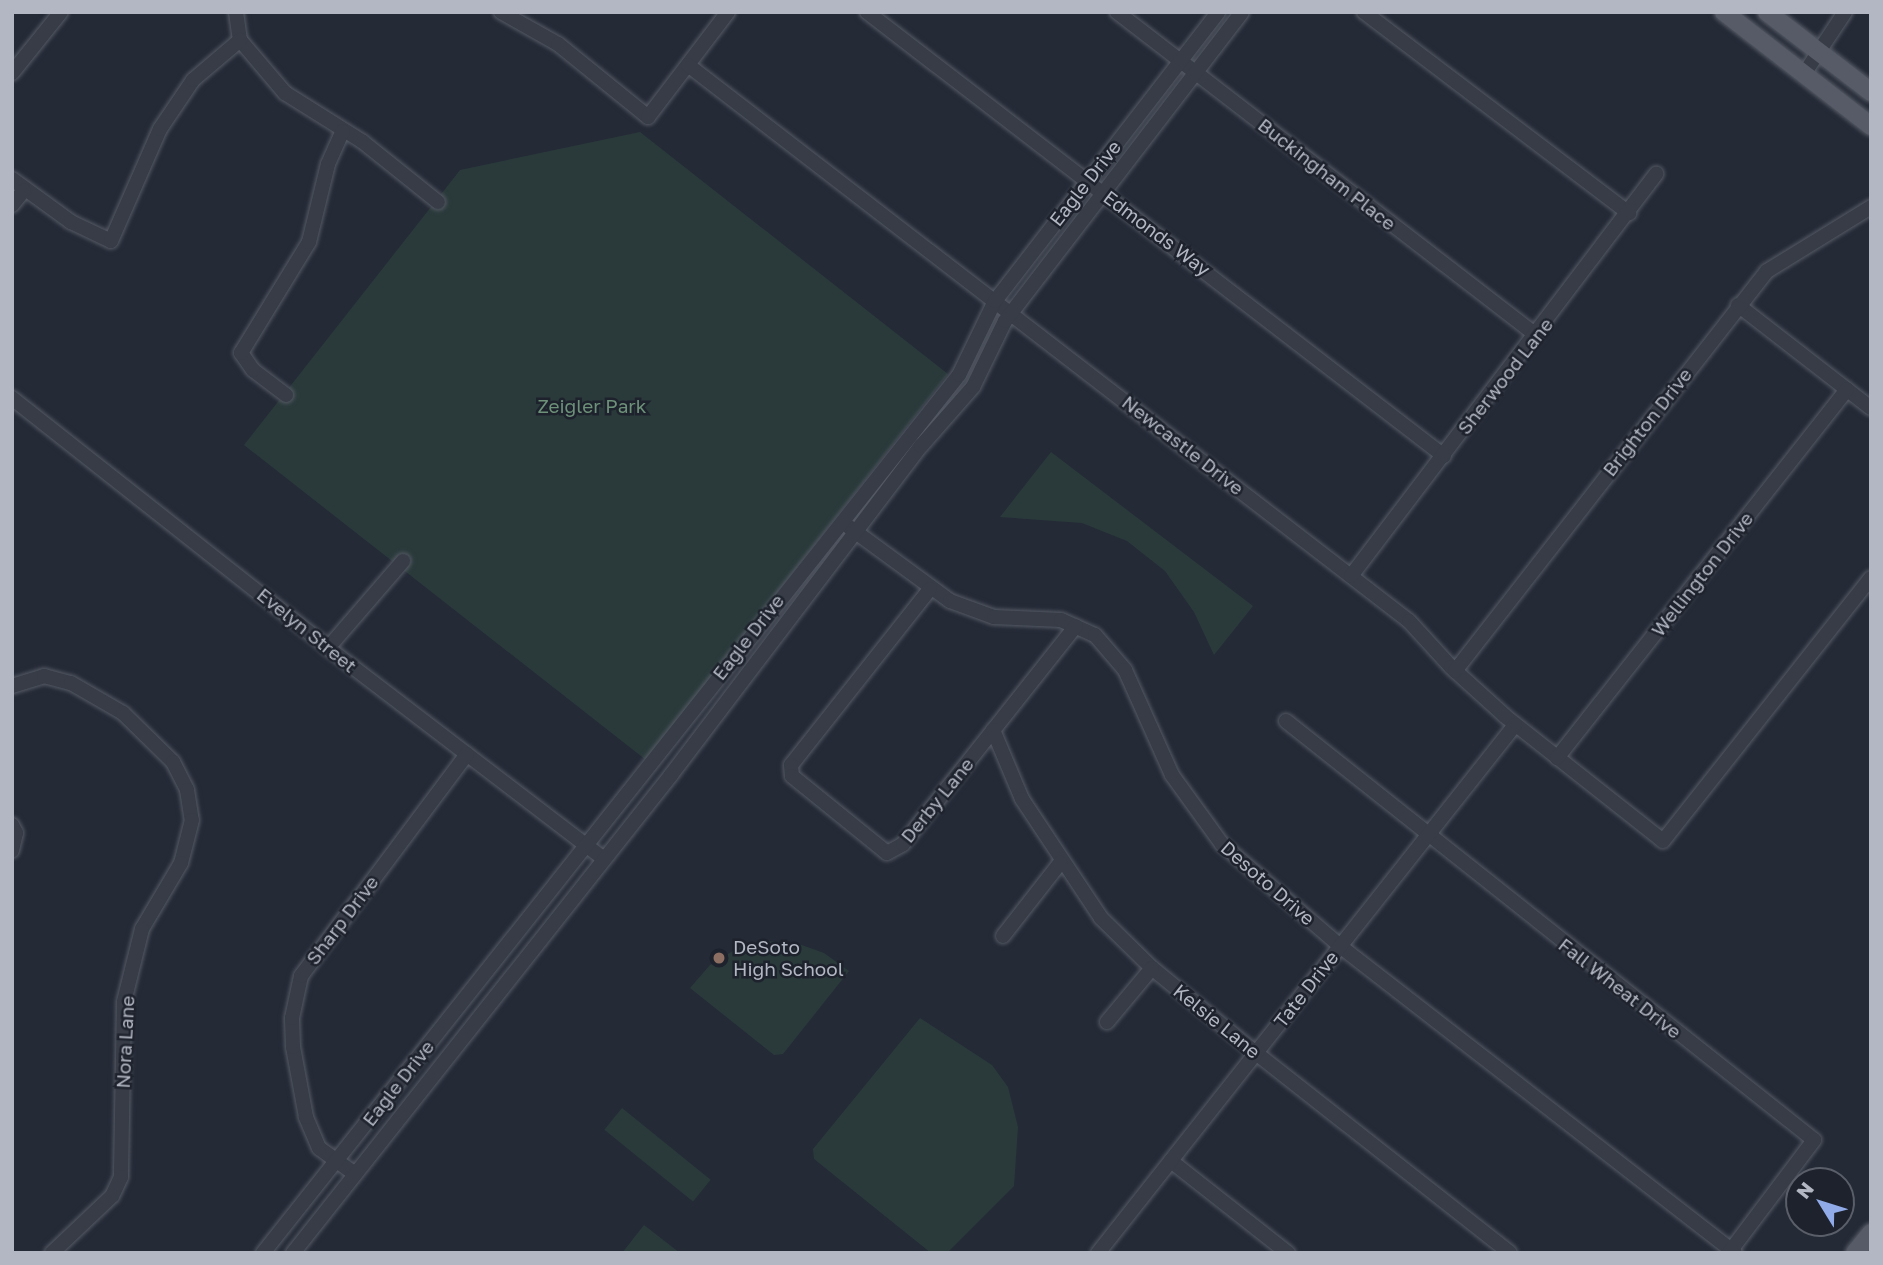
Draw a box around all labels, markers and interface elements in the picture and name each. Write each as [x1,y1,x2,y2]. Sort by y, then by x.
street label: Buckingham Place [1254,113,1400,235]
street label: Eagle Drive [1044,136,1126,230]
street label: Edmonds Way [1099,185,1215,281]
street label: Sherwood Lane [1452,313,1558,439]
street label: Brighton Drive [1598,363,1696,481]
street label: Newcastle Drive [1118,390,1248,500]
park label: Zeigler Park [537,395,647,417]
street label: Wellington Drive [1646,507,1758,641]
street label: Evelyn Street [253,583,361,677]
street label: Eagle Drive [707,590,789,684]
street label: Derby Lane [896,753,978,847]
street label: Desoto Drive [1217,836,1319,930]
street label: Sharp Drive [301,871,383,969]
street label: Fall Wheat Drive [1554,933,1686,1043]
place label: DeSoto High School [733,936,844,980]
street label: Tate Drive [1269,946,1343,1032]
marker: DeSoto High School [711,950,727,966]
street label: Kelsie Lane [1169,979,1265,1063]
street label: Nora Lane [111,995,139,1089]
street label: Eagle Drive [357,1036,439,1130]
north arrow [1785,1167,1855,1237]
text: N [1791,1177,1818,1203]

